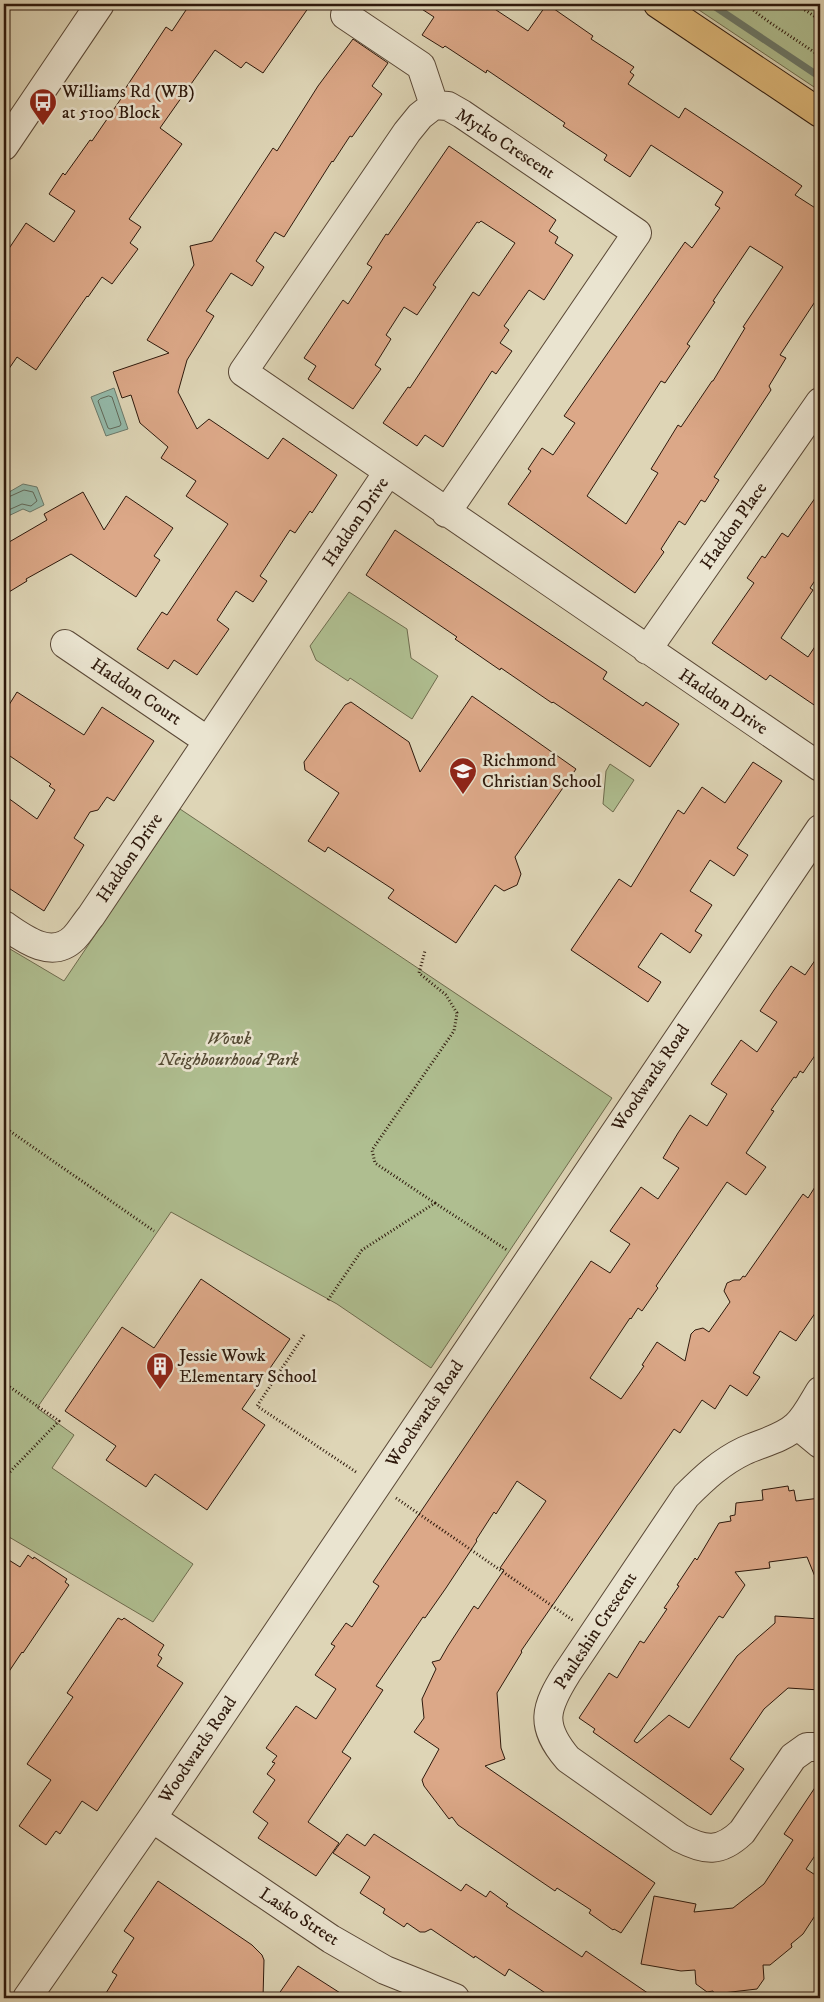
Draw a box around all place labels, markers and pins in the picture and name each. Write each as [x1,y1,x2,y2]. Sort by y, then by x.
place label: Williams Rd (WB) at 5100 Block [61,81,195,124]
bus stop icon: Williams Rd (WB) at 5100 Block [28,87,58,126]
place label: Richmond Christian School [482,750,602,793]
school or university icon: Richmond Christian School [448,756,478,795]
place label: Jessie Wowk Elementary School [177,1345,317,1388]
building icon: Jessie Wowk Elementary School [145,1351,175,1390]

